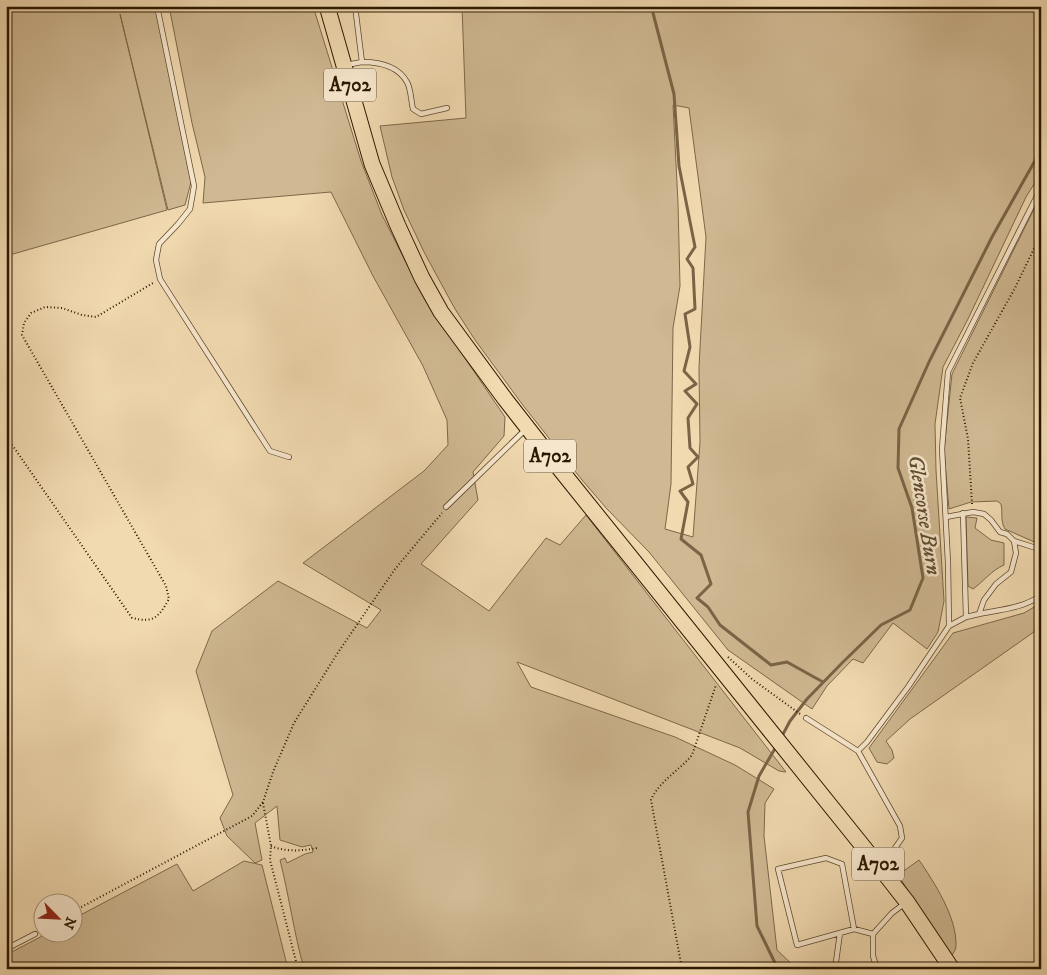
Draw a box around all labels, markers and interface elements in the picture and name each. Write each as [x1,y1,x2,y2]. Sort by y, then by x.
road number: A702 [324,68,376,102]
road number: A702 [524,440,576,472]
water label: Glencorse Burn [902,453,946,577]
road number: A702 [852,848,904,881]
north arrow [32,892,82,942]
text: N [58,914,80,932]

